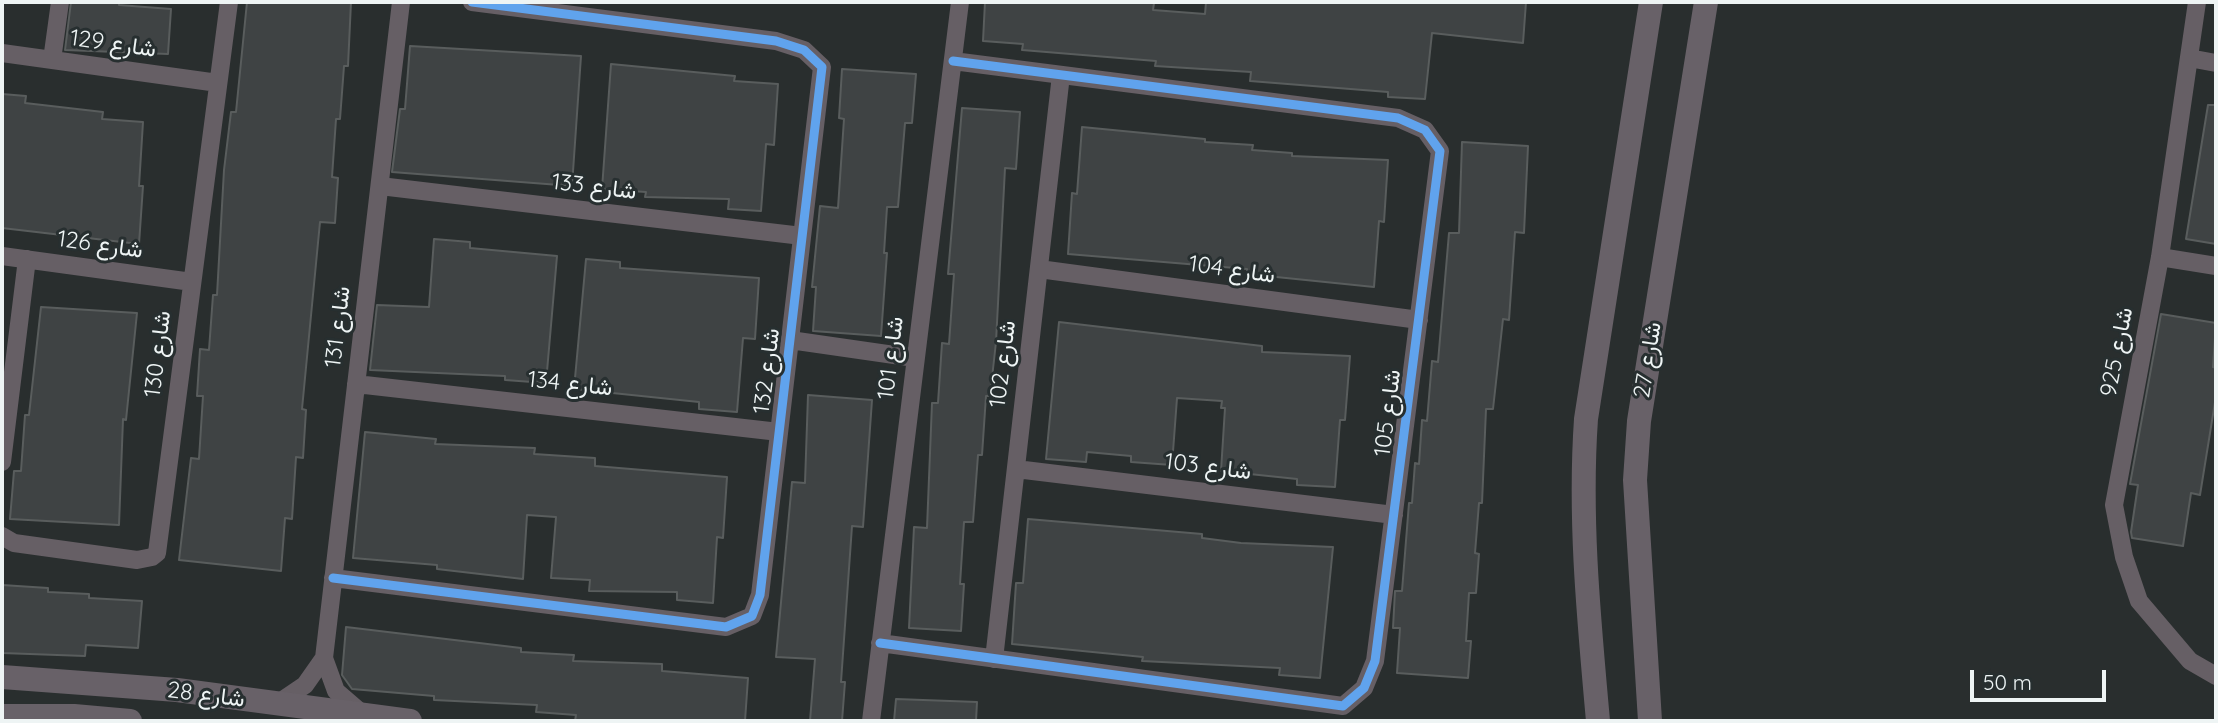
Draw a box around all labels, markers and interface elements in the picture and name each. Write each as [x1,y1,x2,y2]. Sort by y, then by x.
street label: شارع 129 [68,24,158,64]
street label: شارع 133 [550,168,638,206]
street label: شارع 126 [55,225,145,265]
street label: شارع 104 [1187,250,1277,290]
street label: شارع 131 [319,285,357,369]
street label: شارع 925 [2095,305,2139,399]
street label: شارع 130 [139,309,177,399]
street label: شارع 101 [872,315,910,401]
street label: شارع 102 [984,319,1022,409]
street label: شارع 27 [1628,320,1668,400]
street label: شارع 132 [748,327,786,415]
street label: شارع 134 [526,366,614,402]
street label: شارع 105 [1369,368,1407,458]
street label: شارع 103 [1163,448,1253,486]
scale bar [1973,656,2110,700]
text: 50 m [1983,669,2032,695]
street label: شارع 28 [166,677,246,713]

